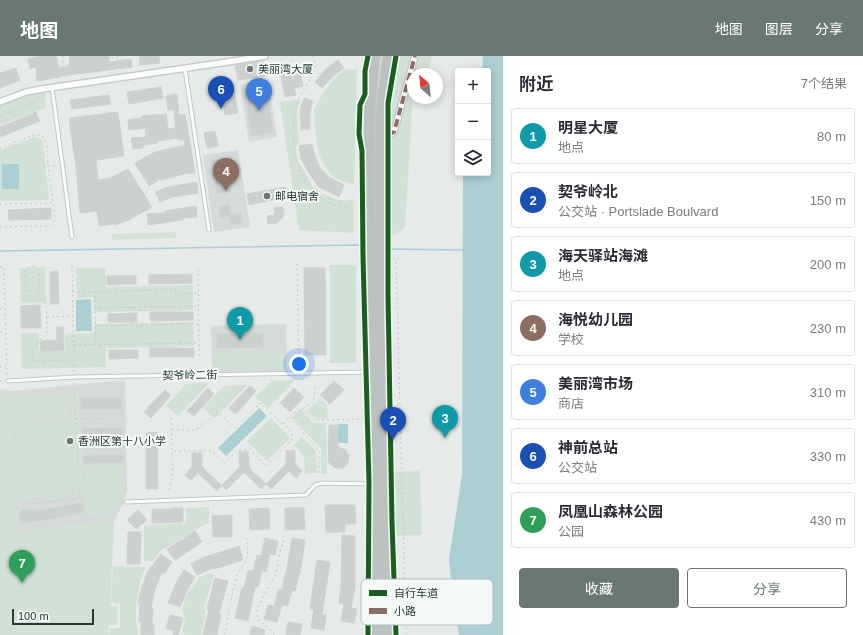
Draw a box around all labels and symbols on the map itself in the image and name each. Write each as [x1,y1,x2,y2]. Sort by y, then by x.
place label: 美丽湾大厦 [258,63,313,75]
marker: 美丽湾大厦 [245,64,255,74]
north arrow [407,68,443,104]
pin: 6 [208,76,234,109]
pin: 5 [246,78,272,111]
pin: 4 [213,158,239,191]
place label: 邮电宿舍 [275,190,319,202]
marker: 邮电宿舍 [262,191,272,201]
pin: 1 [227,307,253,340]
your location [289,354,309,374]
street label: 契爷岭二街 [162,369,218,381]
pin: 3 [432,405,458,438]
pin: 2 [380,407,406,440]
place label: 香洲区第十八小学 [78,435,166,447]
marker: 香洲区第十八小学 [65,436,75,446]
pin: 7 [9,550,35,583]
legend [361,579,493,625]
text: 自行车道 [394,587,438,599]
text: 小路 [394,605,416,617]
scale bar [12,607,94,626]

